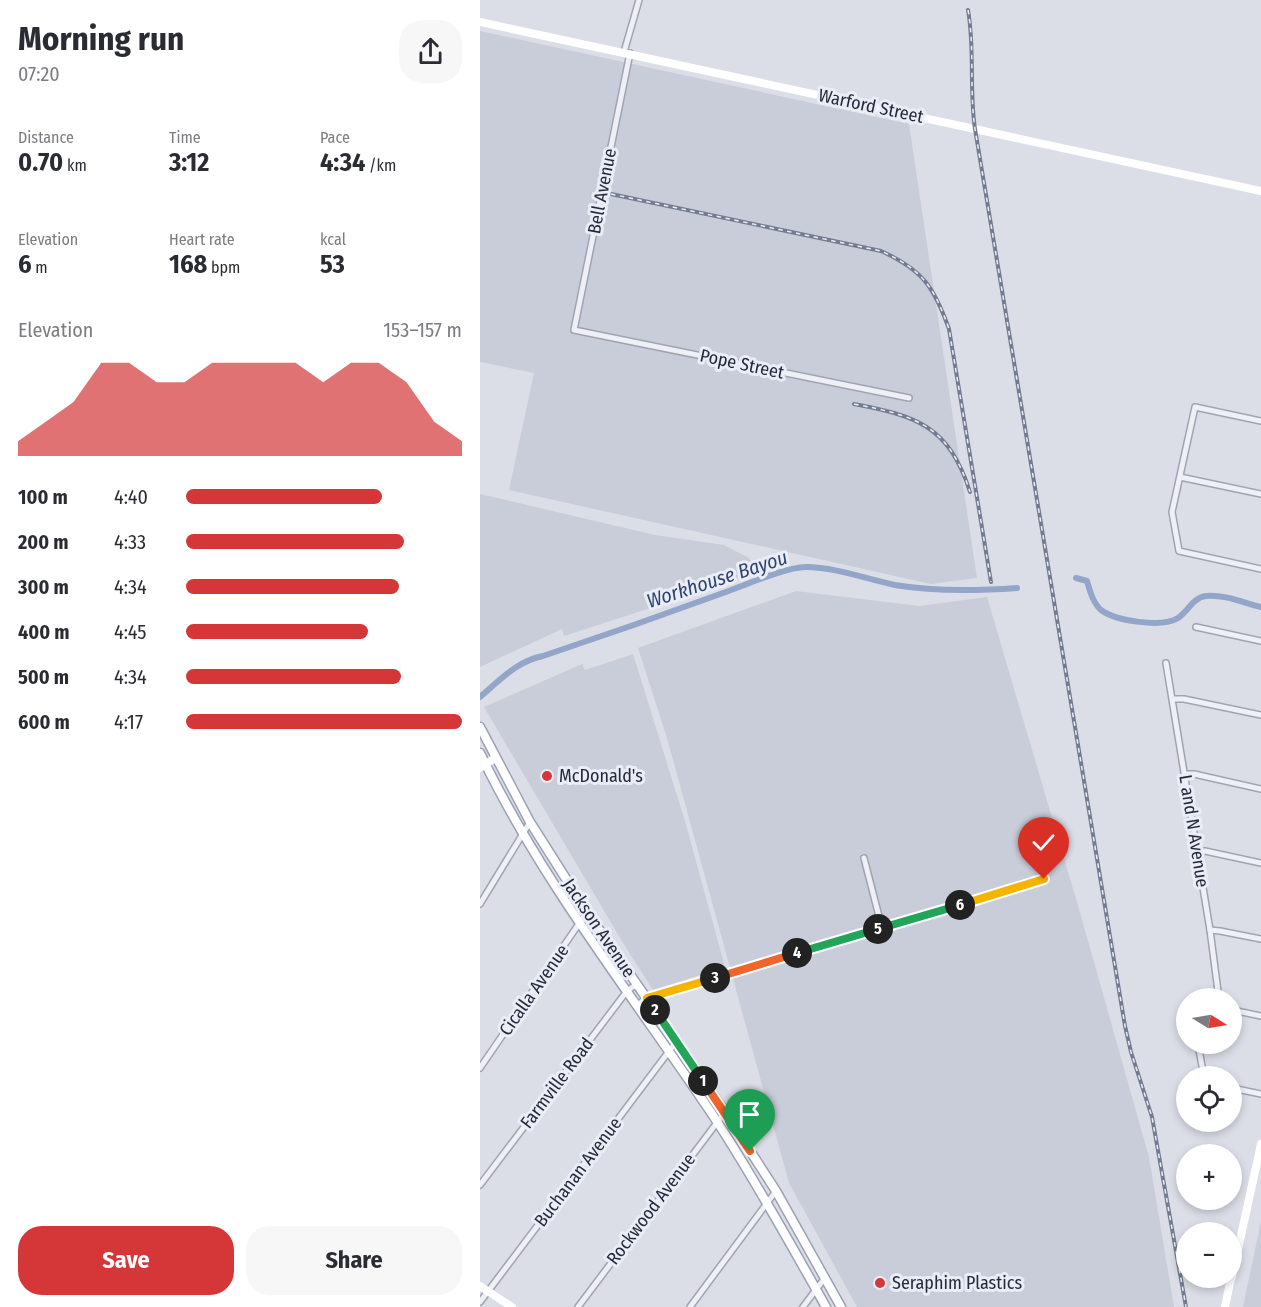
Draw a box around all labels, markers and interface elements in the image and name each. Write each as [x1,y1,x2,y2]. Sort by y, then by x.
text: Morning run [18,19,184,59]
button: share [399,20,462,83]
text: 07:20 [18,62,60,86]
street label: Warford Street [816,84,926,128]
text: Distance [18,128,74,147]
text: Time [169,128,201,147]
text: Pace [320,128,350,147]
street label: Bell Avenue [583,146,621,236]
text: 0.70 [18,147,63,178]
text: 3:12 [169,147,209,178]
text: 4:34 [320,147,365,178]
text: km [63,156,87,175]
text: /km [365,156,396,175]
text: Elevation [18,230,78,249]
text: Heart rate [169,230,235,249]
text: kcal [320,230,346,249]
text: 6 [18,249,32,280]
text: 168 [169,249,207,280]
text: 53 [320,249,345,280]
text: m [32,258,48,277]
text: bpm [207,258,240,277]
text: Elevation [18,318,93,342]
text: 153–157 m [383,318,462,342]
street label: Pope Street [698,344,786,384]
text: 100 m [18,485,68,509]
text: 4:40 [114,485,148,509]
text: 200 m [18,530,69,554]
text: 4:33 [114,530,146,554]
water label: Workhouse Bayou [644,545,790,613]
text: 300 m [18,575,69,599]
text: 4:34 [114,575,147,599]
text: 400 m [18,620,70,644]
text: 4:45 [114,620,146,644]
text: 500 m [18,665,69,689]
text: 4:34 [114,665,147,689]
text: 600 m [18,710,70,734]
text: 4:17 [114,710,143,734]
place label: McDonald's [559,765,643,787]
marker: McDonald's [540,769,554,783]
street label: L and N Avenue [1174,773,1214,889]
pin [1018,817,1069,879]
icon: check [1027,826,1060,859]
street label: Jackson Avenue [558,874,640,982]
pin: 6 [945,890,975,920]
text: 6 [956,895,964,914]
pin: 5 [863,914,893,944]
text: 5 [874,919,882,938]
pin: 4 [782,938,812,968]
street label: Cicalla Avenue [494,940,574,1040]
text: 4 [793,943,801,962]
pin: 3 [700,963,730,993]
text: 3 [711,968,719,987]
north arrow [1176,988,1242,1054]
map controls [1176,988,1242,1288]
pin: 2 [640,995,670,1025]
text: 2 [651,1000,659,1019]
street label: Farmville Road [516,1033,598,1133]
pin: 1 [688,1066,718,1096]
button: locate [1176,1066,1242,1132]
text: 1 [700,1071,706,1090]
pin [724,1089,775,1151]
icon: arrive [733,1098,766,1131]
street label: Buchanan Avenue [530,1113,626,1231]
button: + [1176,1144,1242,1210]
street label: Rockwood Avenue [602,1149,700,1269]
button: − [1176,1222,1242,1288]
button: Save [18,1226,234,1295]
button: Share [246,1226,462,1295]
place label: Seraphim Plastics [892,1272,1022,1294]
marker: Seraphim Plastics [873,1276,887,1290]

